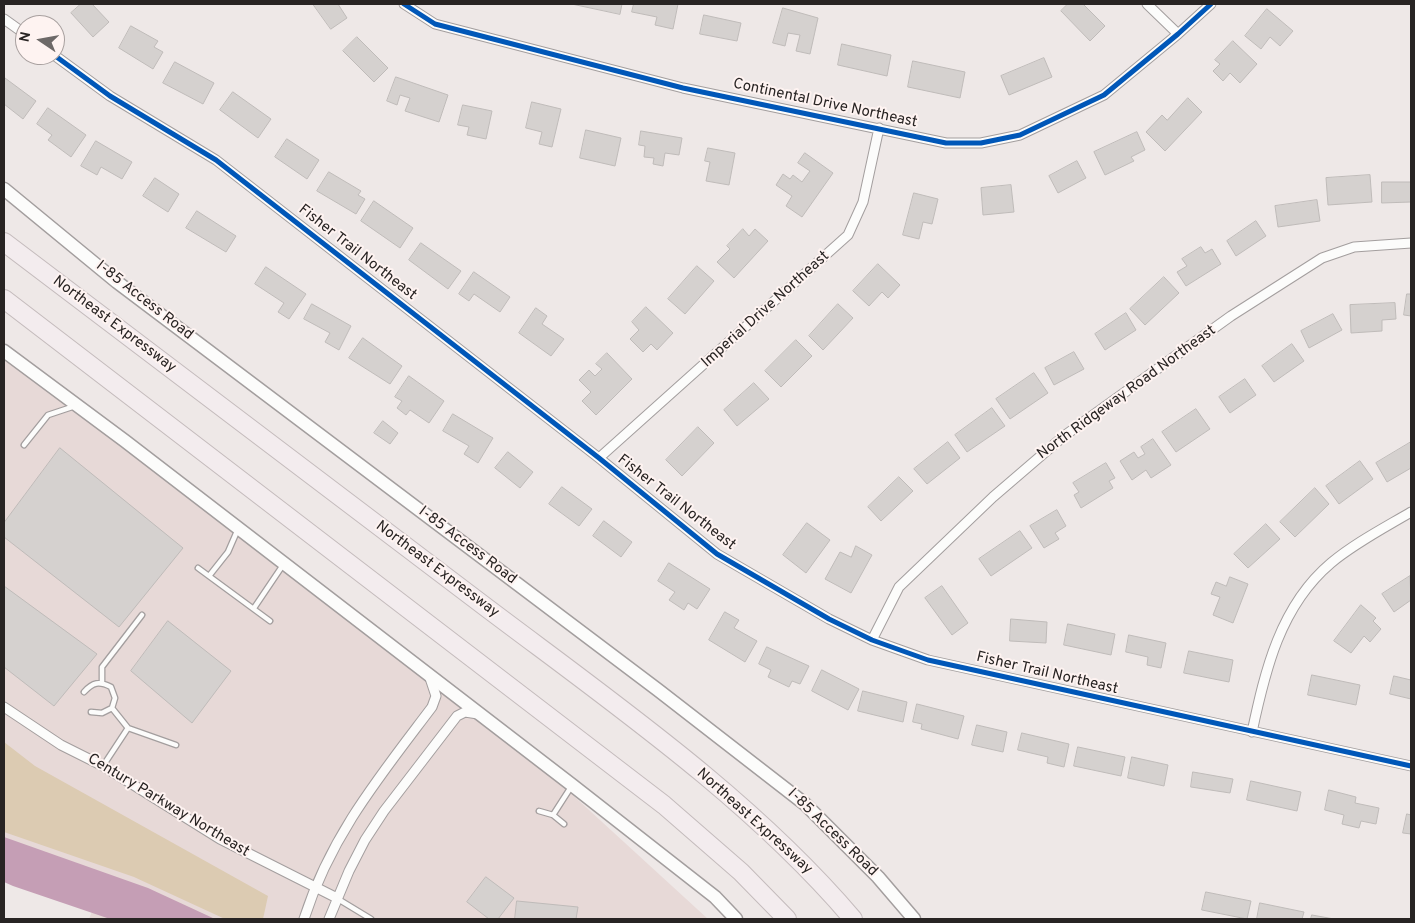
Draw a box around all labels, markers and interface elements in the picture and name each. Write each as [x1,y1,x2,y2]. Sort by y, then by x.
north arrow [15,15,65,65]
text: N [16,30,35,44]
street label: Continental Drive Northeast [731,76,919,132]
street label: Fisher Trail Northeast [294,201,420,305]
street label: Imperial Drive Northeast [698,248,834,372]
street label: I-85 Access Road [92,257,196,345]
street label: Northeast Expressway [49,273,179,377]
street label: North Ridgeway Road Northeast [1034,322,1220,464]
street label: Fisher Trail Northeast [613,451,739,555]
street label: I-85 Access Road [414,503,520,589]
street label: Northeast Expressway [372,518,502,622]
street label: Fisher Trail Northeast [974,649,1120,699]
street label: Century Parkway Northeast [84,750,252,862]
street label: Northeast Expressway [692,765,816,879]
street label: I-85 Access Road [783,785,881,881]

